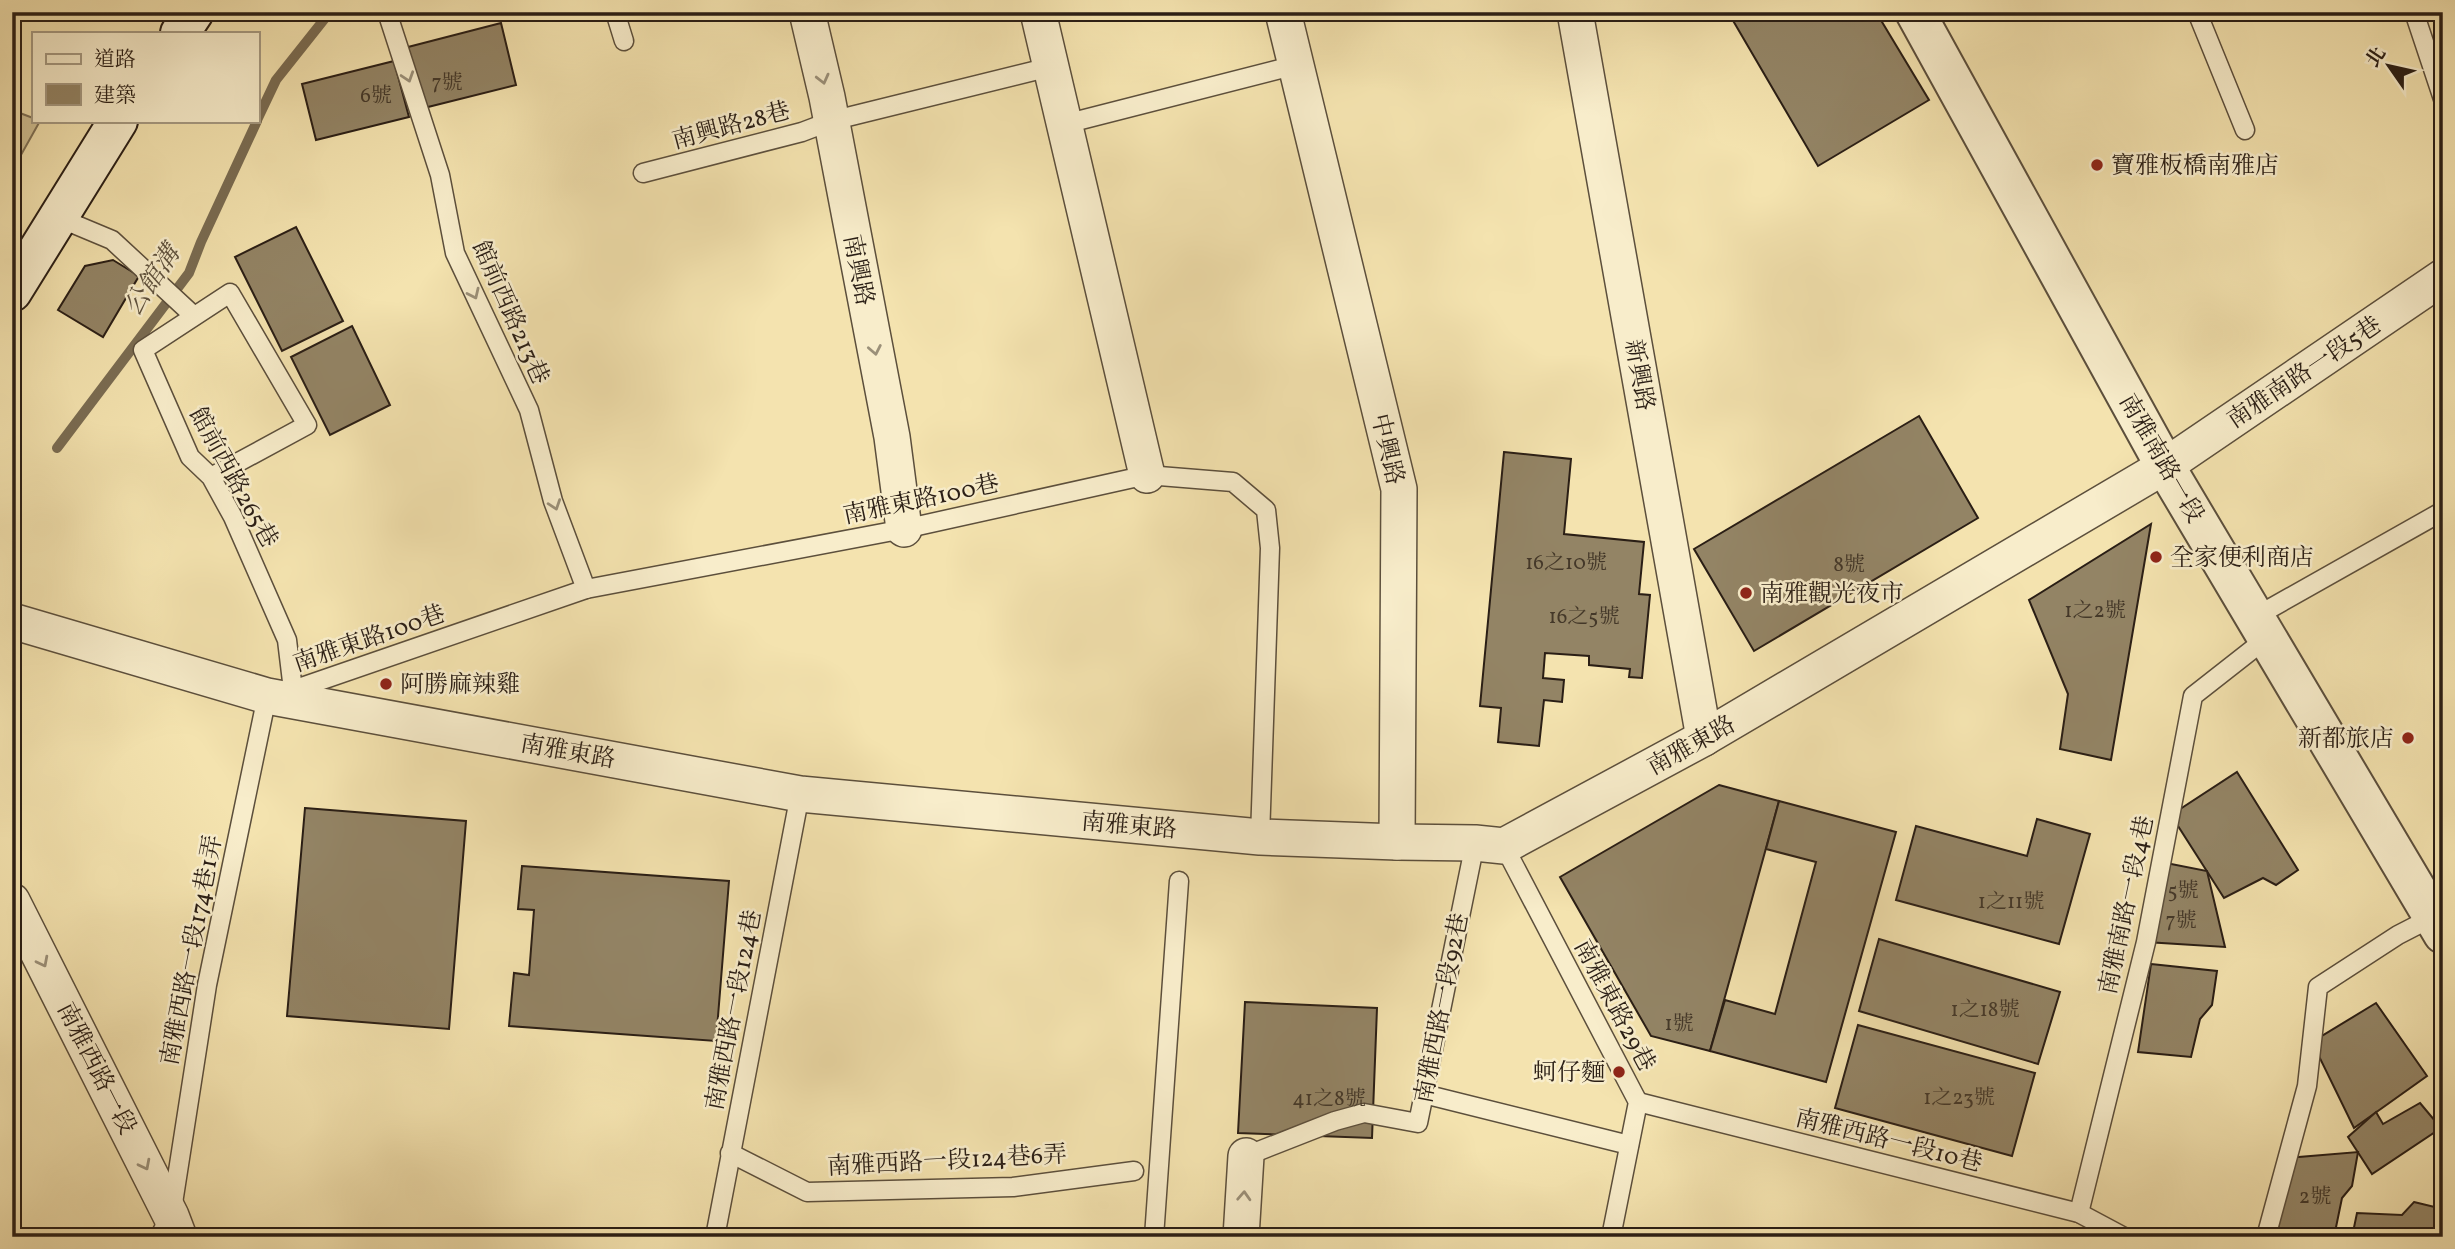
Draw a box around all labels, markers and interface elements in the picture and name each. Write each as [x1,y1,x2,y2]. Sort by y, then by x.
legend [32,32,259,122]
north arrow [2354,32,2424,102]
text: 北 [2360,42,2393,73]
text: 道路 [94,46,136,75]
house number: 7號 [431,69,463,98]
one-way arrow [400,70,414,83]
one-way arrow [815,72,829,84]
text: 建築 [94,82,136,111]
house number: 6號 [360,82,392,111]
street label: 南興路28巷 [669,95,794,159]
place label: 寶雅板橋南雅店 [2111,150,2279,184]
marker: 寶雅板橋南雅店 [2089,157,2105,173]
street label: 南興路 [833,232,881,309]
water label: 公館溝 [116,235,192,324]
street label: 館前西路213巷 [462,235,556,390]
one-way arrow [466,287,480,299]
street label: 南雅南路一段5巷 [2221,309,2389,438]
street label: 新興路 [1615,337,1661,414]
one-way arrow [867,344,882,356]
street label: 南雅南路一段 [2110,388,2211,530]
street label: 館前西路265巷 [179,401,285,555]
street label: 中興路 [1361,411,1411,488]
street label: 南雅東路100巷 [840,468,1003,534]
one-way arrow [547,499,561,511]
place label: 全家便利商店 [2170,542,2314,576]
house number: 16之10號 [1525,549,1607,578]
marker: 全家便利商店 [2148,549,2164,565]
house number: 8號 [1833,551,1865,580]
place label: 南雅觀光夜市 [1760,578,1904,612]
marker: 南雅觀光夜市 [1738,585,1754,601]
house number: 1之2號 [2064,597,2126,626]
street label: 南雅東路100巷 [289,598,450,682]
house number: 16之5號 [1549,603,1619,632]
place label: 阿勝麻辣雞 [400,669,520,703]
marker: 阿勝麻辣雞 [378,676,394,692]
street label: 南雅東路 [1642,709,1742,785]
place label: 新都旅店 [2298,723,2394,757]
street label: 南雅東路 [517,728,618,778]
marker: 新都旅店 [2400,730,2416,746]
street label: 南雅東路 [1080,806,1178,848]
street label: 南雅南路一段4巷 [2092,813,2164,998]
street label: 南雅西路一段174巷1弄 [154,832,232,1069]
house number: 5號 [2167,877,2199,906]
house number: 1之11號 [1978,888,2044,917]
street label: 南雅西路一段124巷 [699,907,771,1114]
house number: 7號 [2165,907,2197,936]
street label: 南雅西路一段92巷 [1408,910,1478,1107]
street label: 南雅東路29巷 [1564,934,1662,1078]
one-way arrow [34,955,48,967]
house number: 1之18號 [1951,996,2019,1025]
street label: 南雅西路一段 [47,997,143,1141]
house number: 1號 [1664,1010,1694,1039]
place label: 蚵仔麵 [1533,1057,1605,1091]
marker: 蚵仔麵 [1611,1064,1627,1080]
house number: 1之23號 [1923,1084,1995,1113]
house number: 41之8號 [1292,1085,1366,1114]
street label: 南雅西路一段10巷 [1791,1102,1986,1182]
street label: 南雅西路一段124巷6弄 [826,1139,1068,1185]
one-way arrow [137,1158,151,1170]
house number: 2號 [2299,1183,2331,1212]
one-way arrow [1236,1191,1251,1202]

